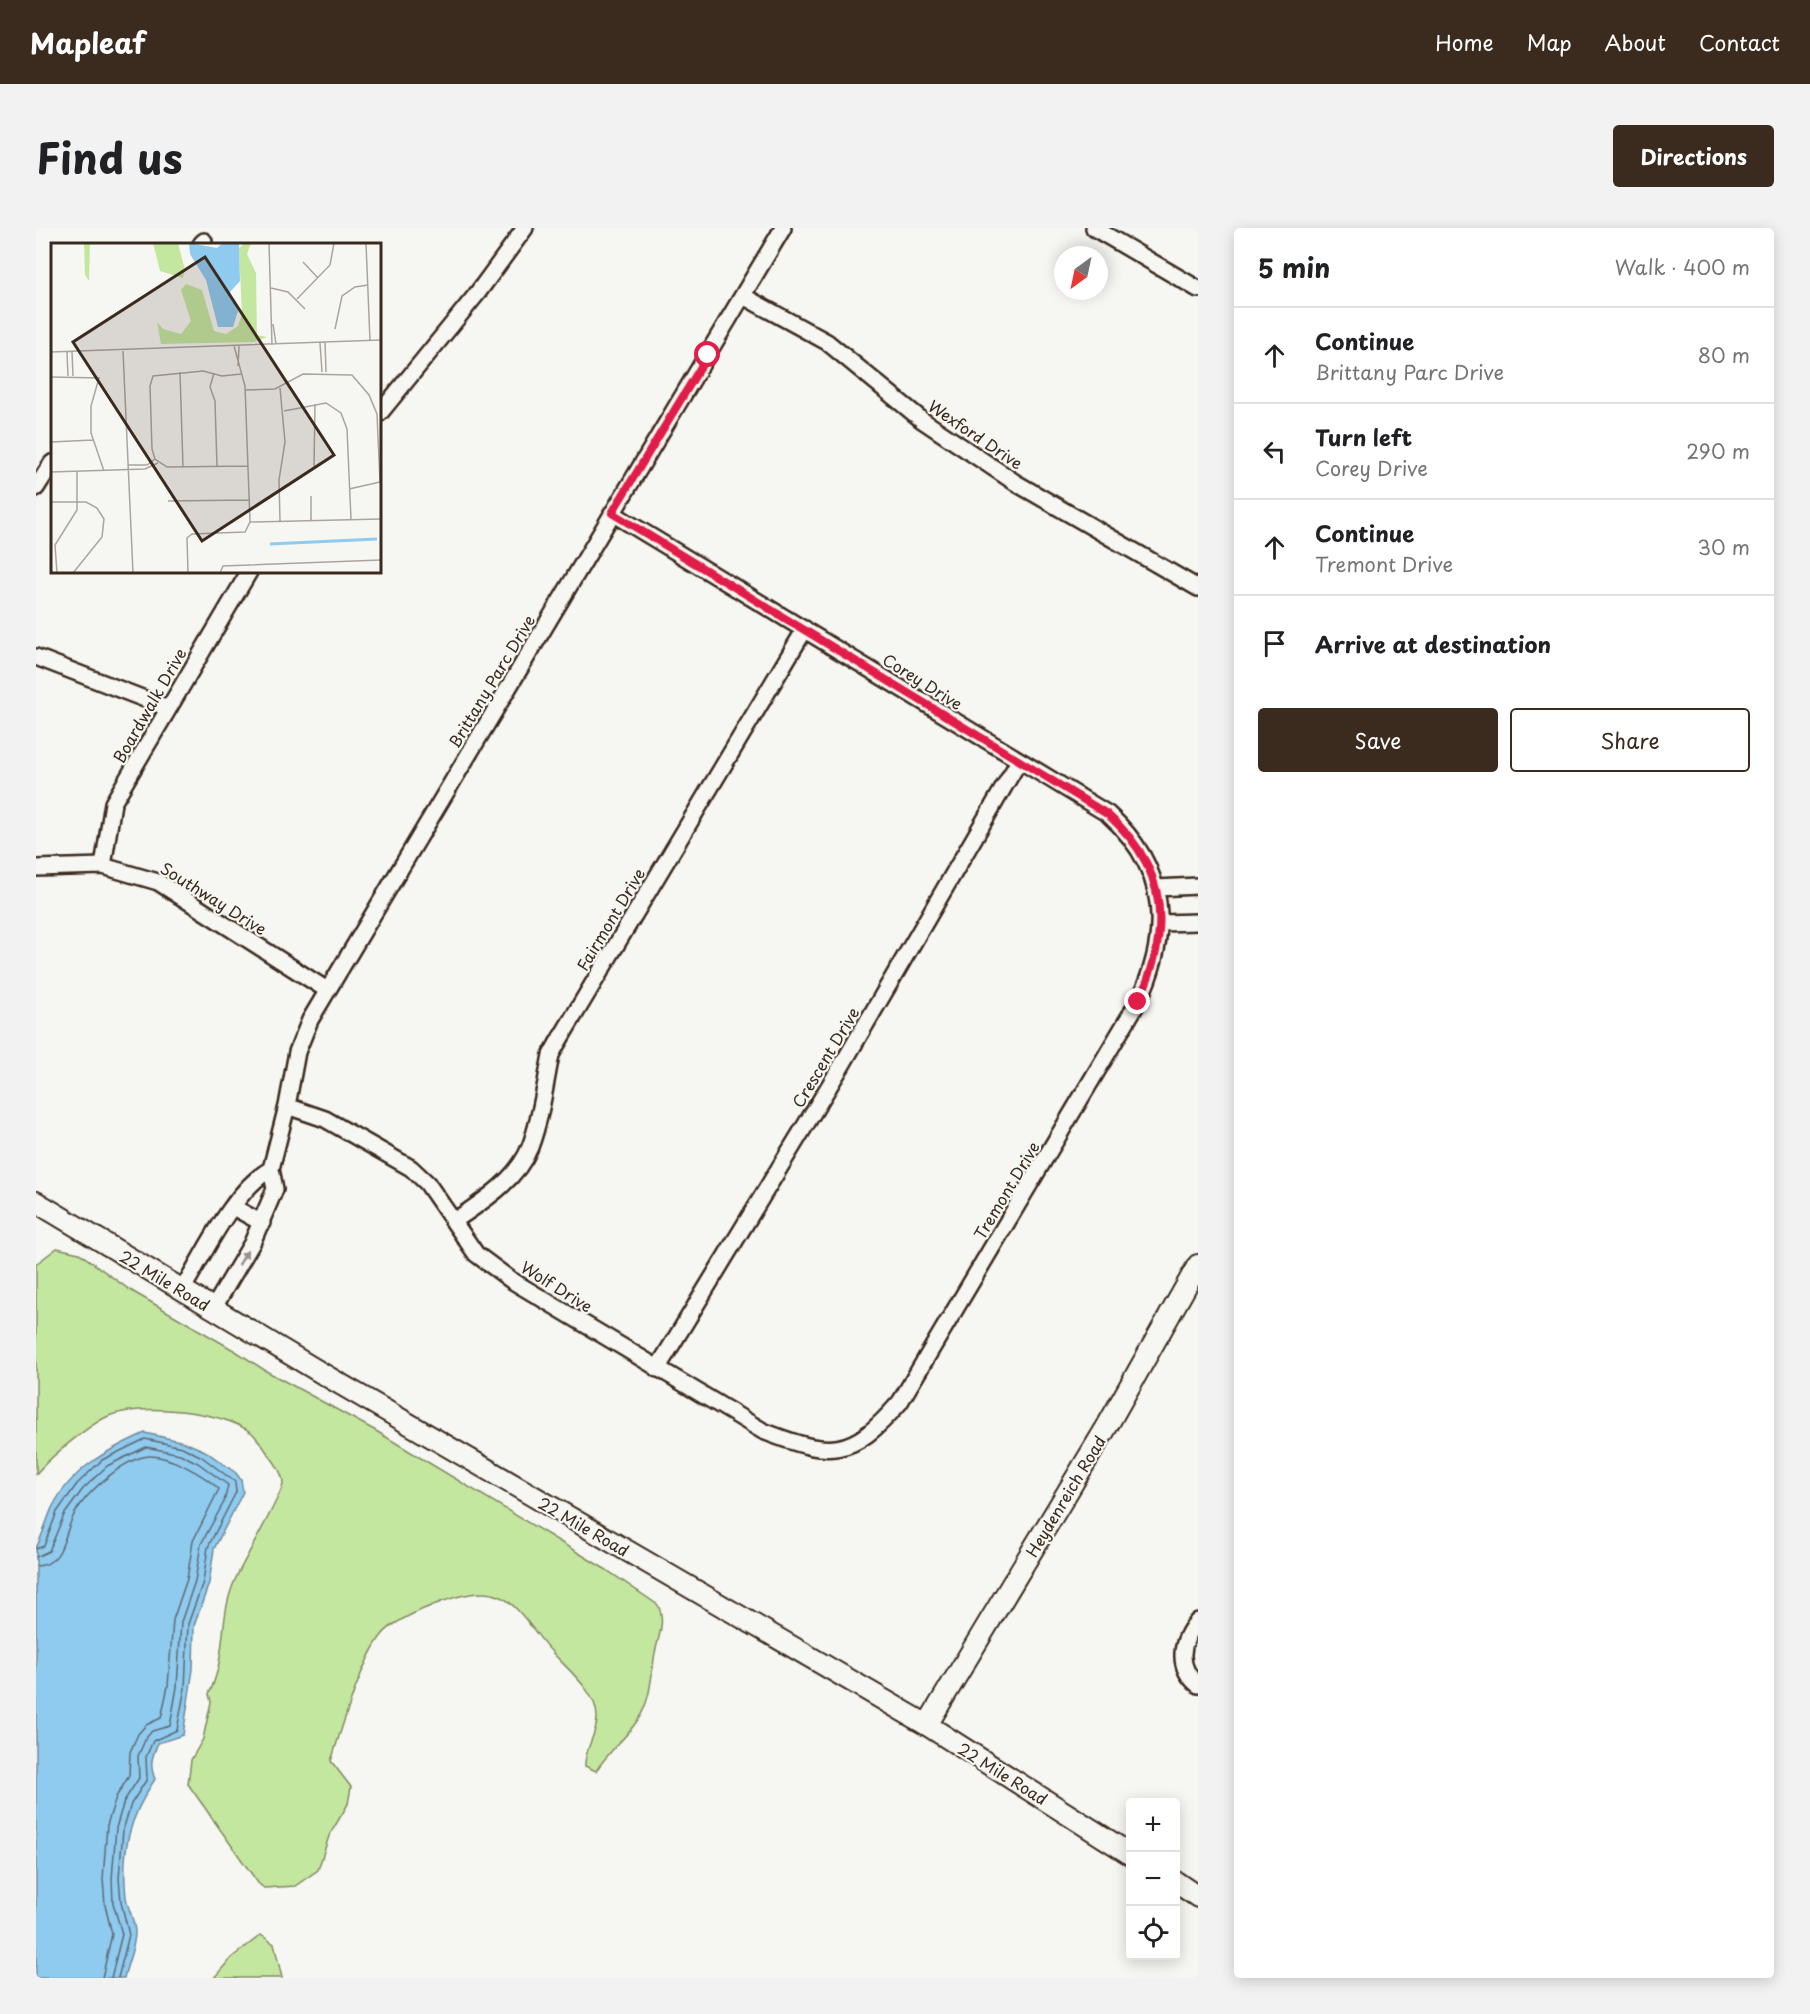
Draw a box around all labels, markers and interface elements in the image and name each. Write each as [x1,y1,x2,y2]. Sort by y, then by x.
text: Mapleaf [30,21,146,64]
text: Home [1435,26,1494,58]
text: Map [1527,26,1572,58]
text: About [1605,26,1666,58]
text: Contact [1699,26,1780,58]
text: Find us [36,125,183,188]
button: Directions [1613,125,1774,187]
inset map [51,243,381,573]
north arrow [1054,246,1108,300]
text: 5 min [1258,248,1330,287]
text: Walk · 400 m [1615,252,1750,282]
text: Continue [1315,324,1414,357]
icon: ahead [1258,339,1291,372]
text: 80 m [1698,340,1750,370]
route start [694,341,720,367]
text: Brittany Parc Drive [1315,357,1504,387]
street label: Wexford Drive [924,393,1028,475]
text: Turn left [1315,420,1412,453]
icon: left [1258,435,1291,468]
text: 290 m [1686,436,1750,466]
text: Corey Drive [1315,453,1428,483]
text: Continue [1315,516,1414,549]
icon: ahead [1258,531,1291,564]
text: 30 m [1697,532,1750,562]
text: Tremont Drive [1315,549,1453,579]
street label: Brittany Parc Drive [442,610,540,752]
icon: arrive [1258,627,1291,660]
text: Arrive at destination [1315,627,1551,660]
street label: Boardwalk Drive [106,643,192,767]
street label: Corey Drive [878,647,968,715]
button: Save [1258,708,1498,772]
button: Share [1510,708,1750,772]
street label: Southway Drive [156,856,272,940]
street label: Fairmont Drive [570,863,650,975]
route end [1124,988,1150,1014]
street label: Crescent Drive [786,1002,864,1112]
street label: Tremont Drive [967,1137,1045,1243]
street label: 22 Mile Road [115,1244,215,1316]
one-way arrow [238,1250,249,1266]
street label: Wolf Drive [516,1254,598,1318]
street label: Heydenreich Road [1019,1431,1111,1561]
street label: 22 Mile Road [534,1490,634,1562]
street label: 22 Mile Road [954,1736,1052,1810]
map controls [1126,1798,1180,1960]
button: + [1126,1798,1180,1852]
button: − [1126,1852,1180,1906]
button: locate [1126,1906,1180,1960]

